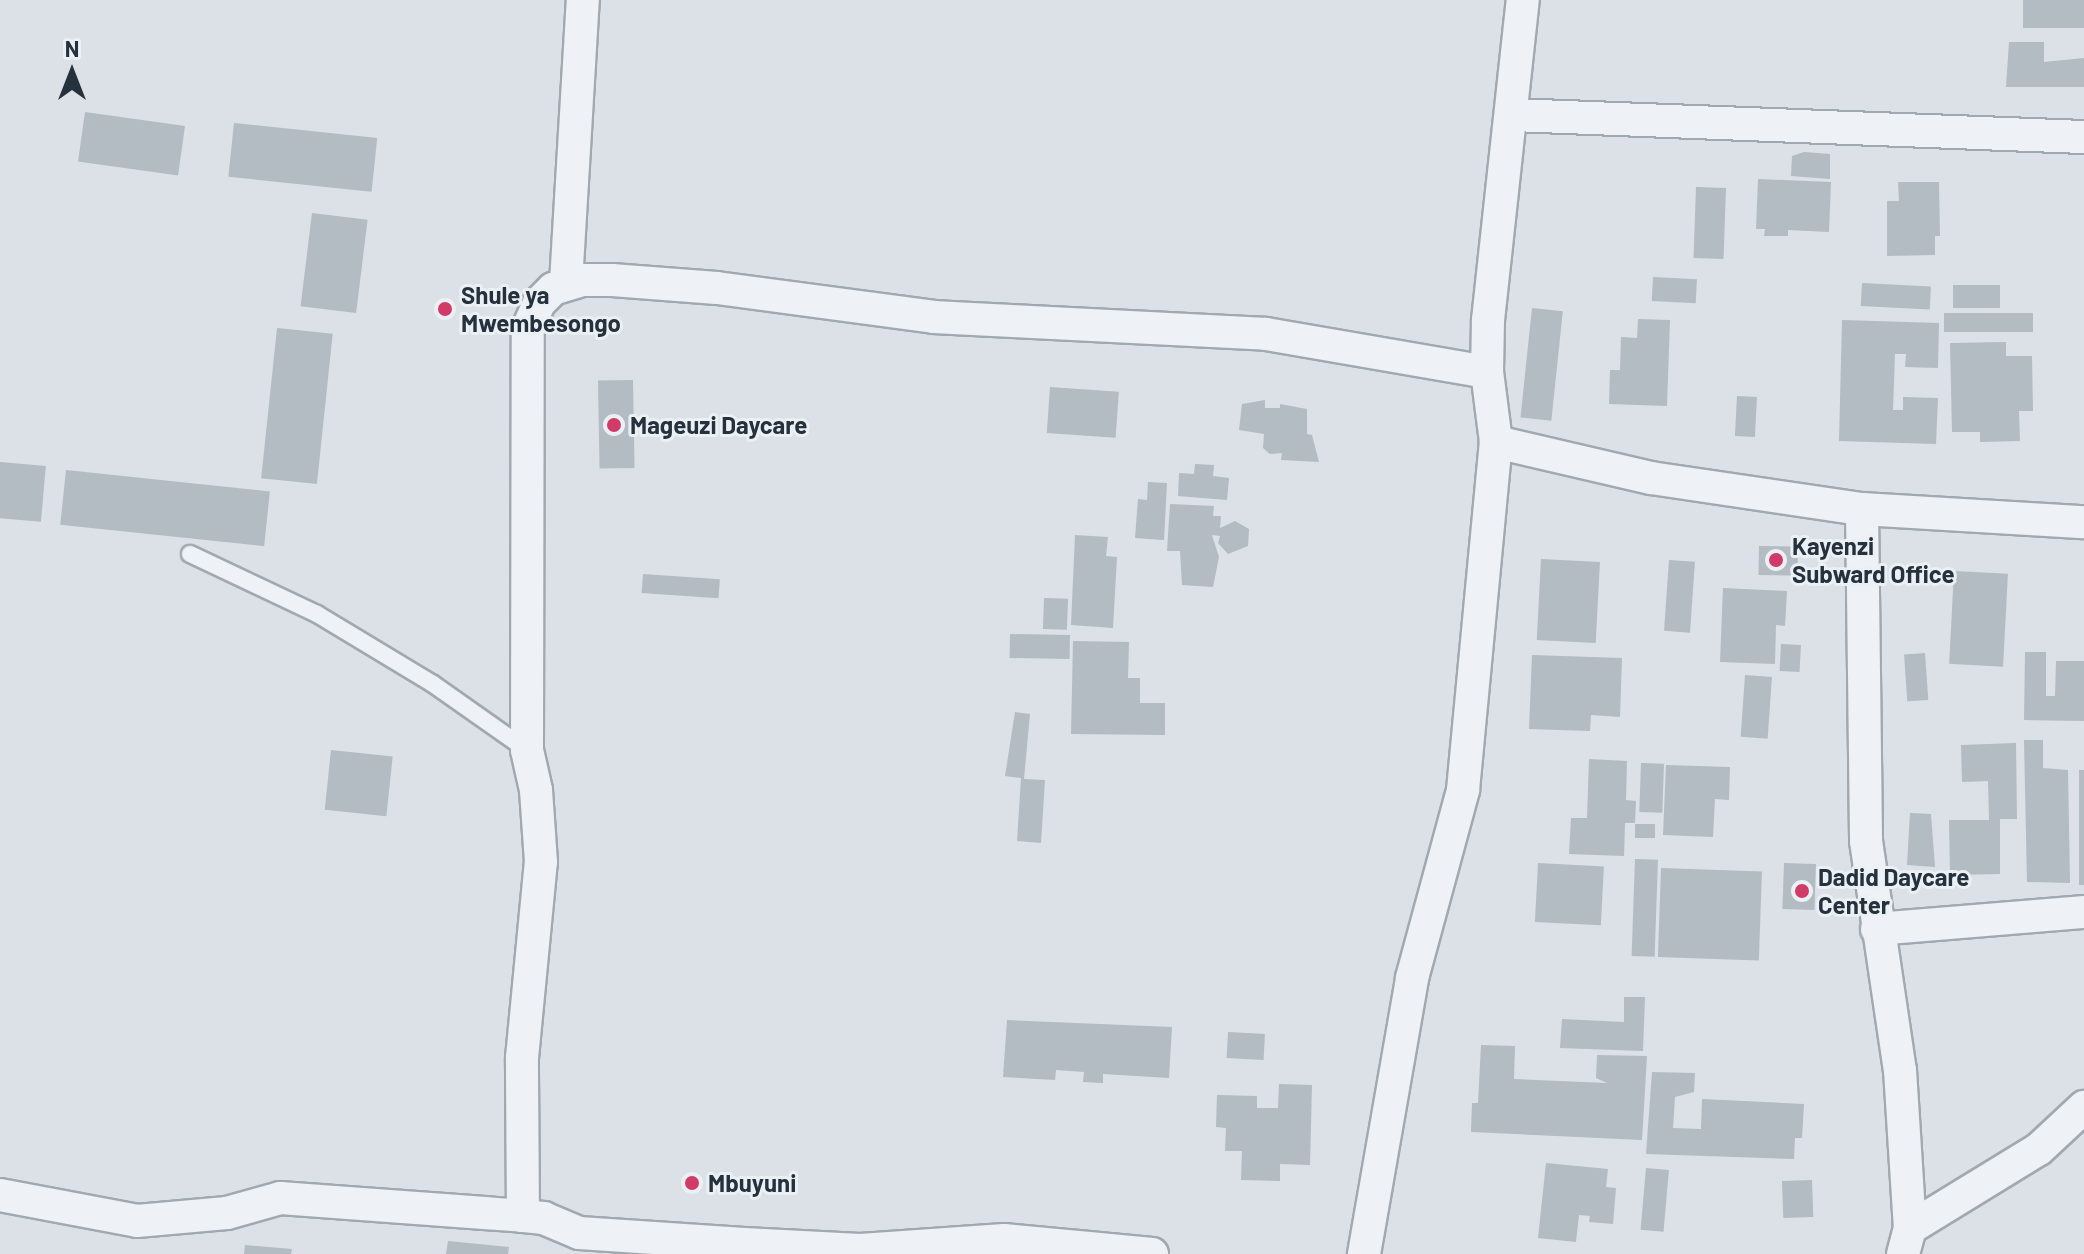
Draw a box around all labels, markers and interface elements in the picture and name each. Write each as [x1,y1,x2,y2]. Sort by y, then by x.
north arrow [32,32,112,112]
text: N [65,35,79,61]
place label: Shule ya Mwembesongo [461,281,621,337]
marker: Shule ya Mwembesongo [436,300,454,318]
place label: Mageuzi Daycare [630,411,807,439]
marker: Mageuzi Daycare [605,416,623,434]
place label: Kayenzi Subward Office [1792,532,1955,588]
marker: Kayenzi Subward Office [1767,551,1785,569]
place label: Dadid Daycare Center [1818,863,1969,919]
marker: Dadid Daycare Center [1793,882,1811,900]
place label: Mbuyuni [708,1169,796,1197]
marker: Mbuyuni [683,1174,701,1192]

